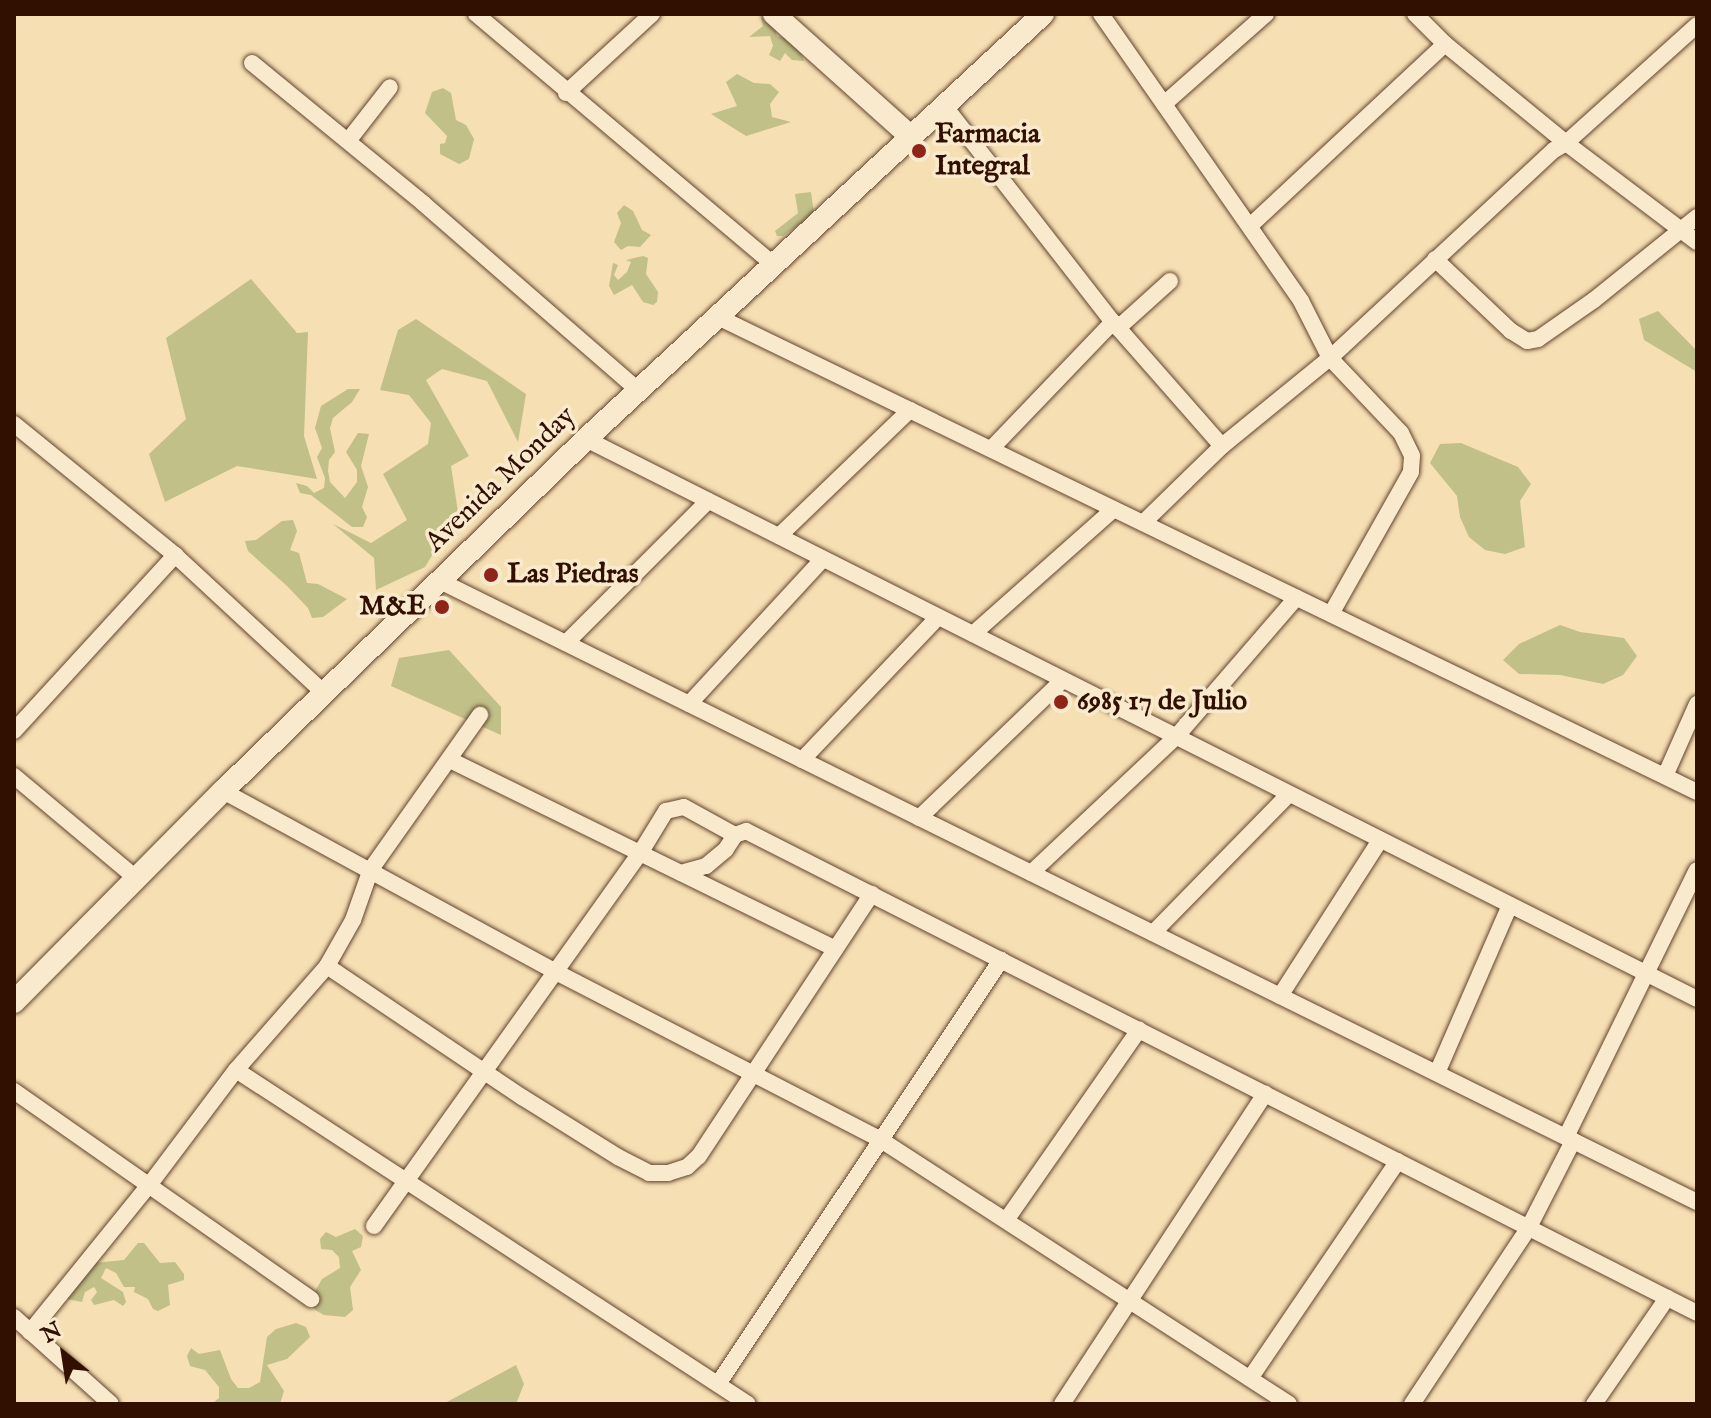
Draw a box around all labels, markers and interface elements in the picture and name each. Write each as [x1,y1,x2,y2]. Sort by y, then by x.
place label: Farmacia Integral [935,118,1040,184]
marker: Farmacia Integral [910,142,928,160]
street label: Avenida Monday [419,400,583,560]
place label: Las Piedras [507,558,639,592]
marker: Las Piedras [482,566,500,584]
place label: M&E [359,590,426,624]
marker: M&E [433,598,451,616]
place label: 6985 17 de Julio [1077,685,1247,719]
marker: 6985 17 de Julio [1052,693,1070,711]
north arrow [24,1314,104,1394]
text: N [37,1316,67,1350]

